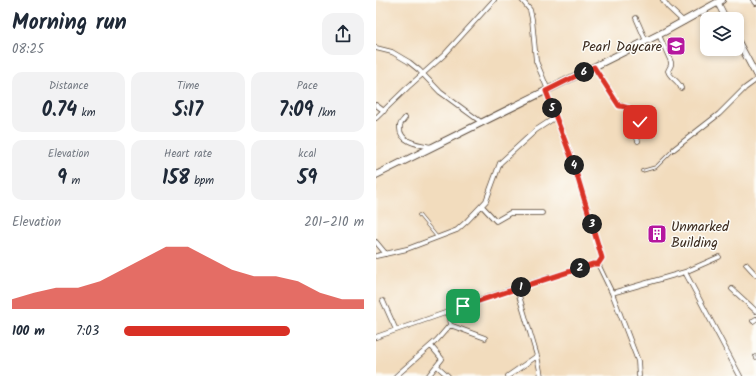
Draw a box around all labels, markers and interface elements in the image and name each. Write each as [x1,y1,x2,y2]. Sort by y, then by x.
text: Morning run [12,6,127,41]
map controls [700,12,744,56]
button: layers [700,12,744,56]
button: share [322,13,364,55]
school or university icon: Pearl Daycare [665,35,687,57]
place label: Pearl Daycare [582,36,663,58]
text: 08:25 [12,39,44,60]
pin: 6 [574,62,594,82]
text: 6 [581,63,587,81]
text: Distance [49,77,88,95]
text: Time [177,77,199,95]
text: Pace [297,77,318,95]
text: 0.74 [42,95,77,127]
text: 5:17 [173,95,203,127]
text: 7:09 [279,95,314,127]
pin: 5 [542,98,562,118]
text: 5 [549,99,555,117]
text: km [77,104,96,122]
text: /km [314,104,336,122]
pin [623,105,657,139]
icon: check [629,111,651,133]
text: Elevation [48,145,89,163]
text: Heart rate [164,145,212,163]
text: kcal [298,145,316,163]
pin: 4 [564,155,584,175]
text: 4 [571,156,577,174]
text: 9 [57,163,67,195]
text: 158 [162,163,190,195]
text: 59 [297,163,317,195]
text: m [67,172,80,190]
text: bpm [190,172,214,190]
text: Elevation [12,212,61,233]
text: 201–210 m [304,212,364,233]
pin: 3 [582,214,602,234]
text: 3 [589,215,595,233]
place label: Unmarked Building [671,216,730,254]
building icon: Unmarked Building [646,223,668,245]
pin: 2 [570,258,590,278]
text: 2 [577,259,583,277]
pin: 1 [511,277,531,297]
text: 1 [519,278,523,296]
pin [446,289,480,323]
icon: arrive [452,295,474,317]
text: 100 m [12,321,45,342]
text: 7:03 [76,321,99,342]

